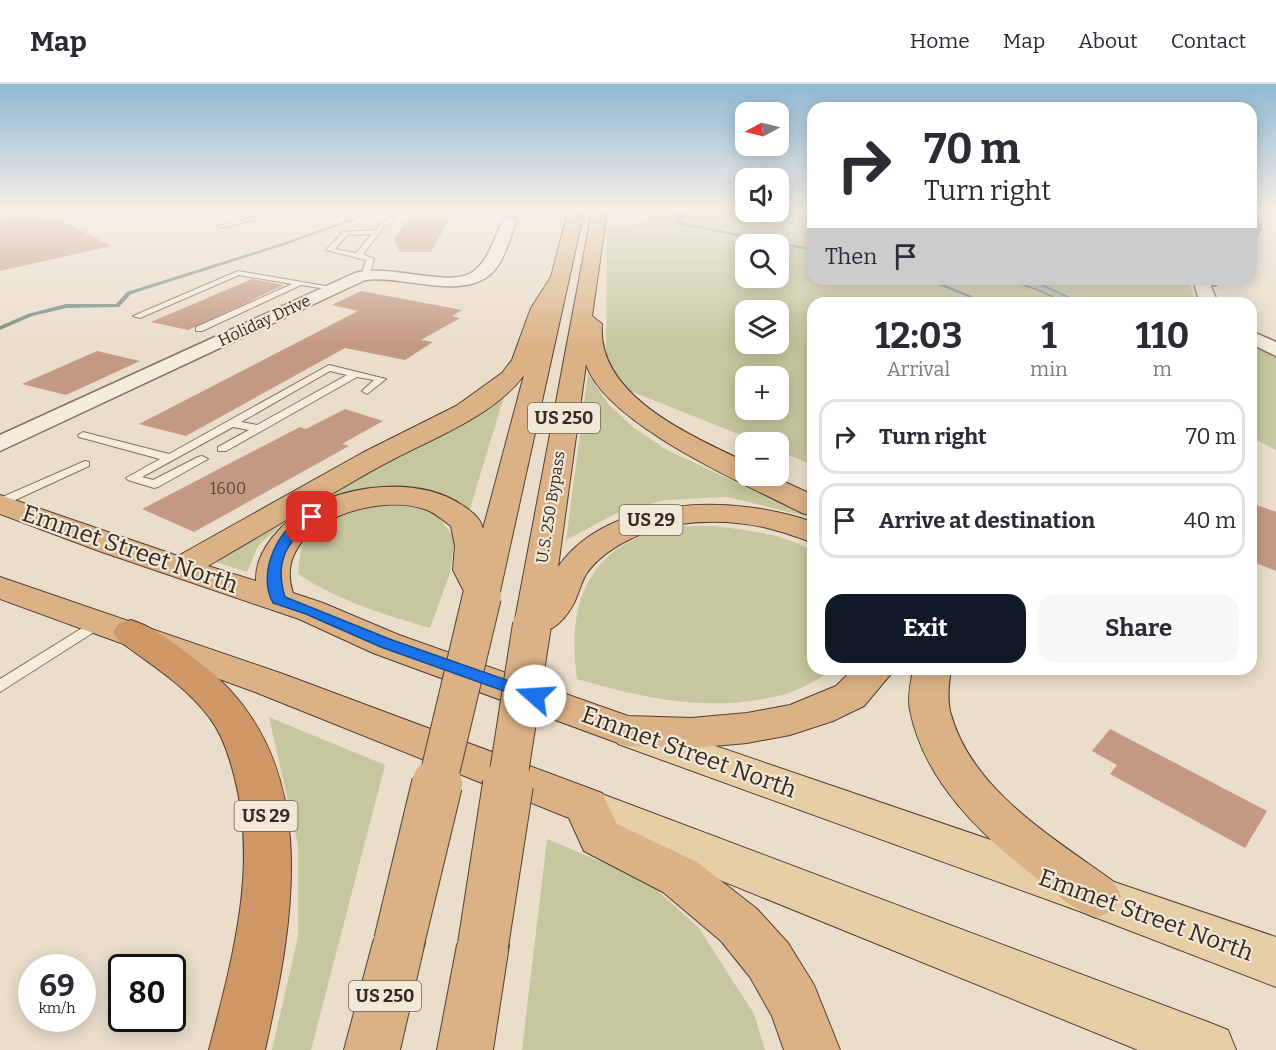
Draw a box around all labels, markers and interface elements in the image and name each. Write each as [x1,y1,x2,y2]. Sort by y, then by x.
text: Map [30,25,87,58]
text: Home [910,28,970,54]
text: Map [1003,28,1045,54]
text: About [1078,28,1138,54]
text: Contact [1171,28,1246,54]
north arrow [735,102,789,156]
map controls [735,102,789,486]
text: 70 m [924,124,1020,174]
icon: right [825,126,903,204]
button: sound [735,168,789,222]
text: Turn right [924,175,1051,207]
button: search [735,234,789,288]
icon: arrive [889,240,922,273]
text: Then [825,243,877,270]
street label: Holiday Drive [215,291,313,350]
button: layers [735,300,789,354]
text: 12:03 [875,314,962,358]
text: 1 [1041,314,1057,358]
text: 110 [1135,314,1189,358]
text: Arrival [887,357,950,381]
text: min [1030,357,1068,381]
text: m [1153,357,1172,381]
button: + [735,366,789,420]
road number: US 250 [528,403,600,433]
icon: right [828,420,861,453]
text: Turn right [879,423,987,450]
text: 70 m [1186,423,1236,450]
button: − [735,432,789,486]
street label: U.S. 250 Bypass [532,450,569,565]
house number: 1600 [210,479,246,498]
pin [286,491,337,542]
street label: Emmet Street North [19,499,241,599]
icon: arrive [295,500,328,533]
icon: arrive [828,504,861,537]
road number: US 29 [620,505,682,535]
text: Arrive at destination [879,507,1095,534]
text: 40 m [1184,507,1236,534]
button: Exit [825,594,1026,663]
button: Share [1038,594,1239,663]
position arrow [503,664,567,728]
street label: Emmet Street North [578,700,800,804]
road number: US 29 [234,801,298,831]
street label: Emmet Street North [1035,863,1257,967]
speed limit sign: 80 [108,954,186,1032]
text: 69 [39,968,75,1004]
road number: US 250 [349,981,421,1011]
text: km/h [38,999,76,1017]

